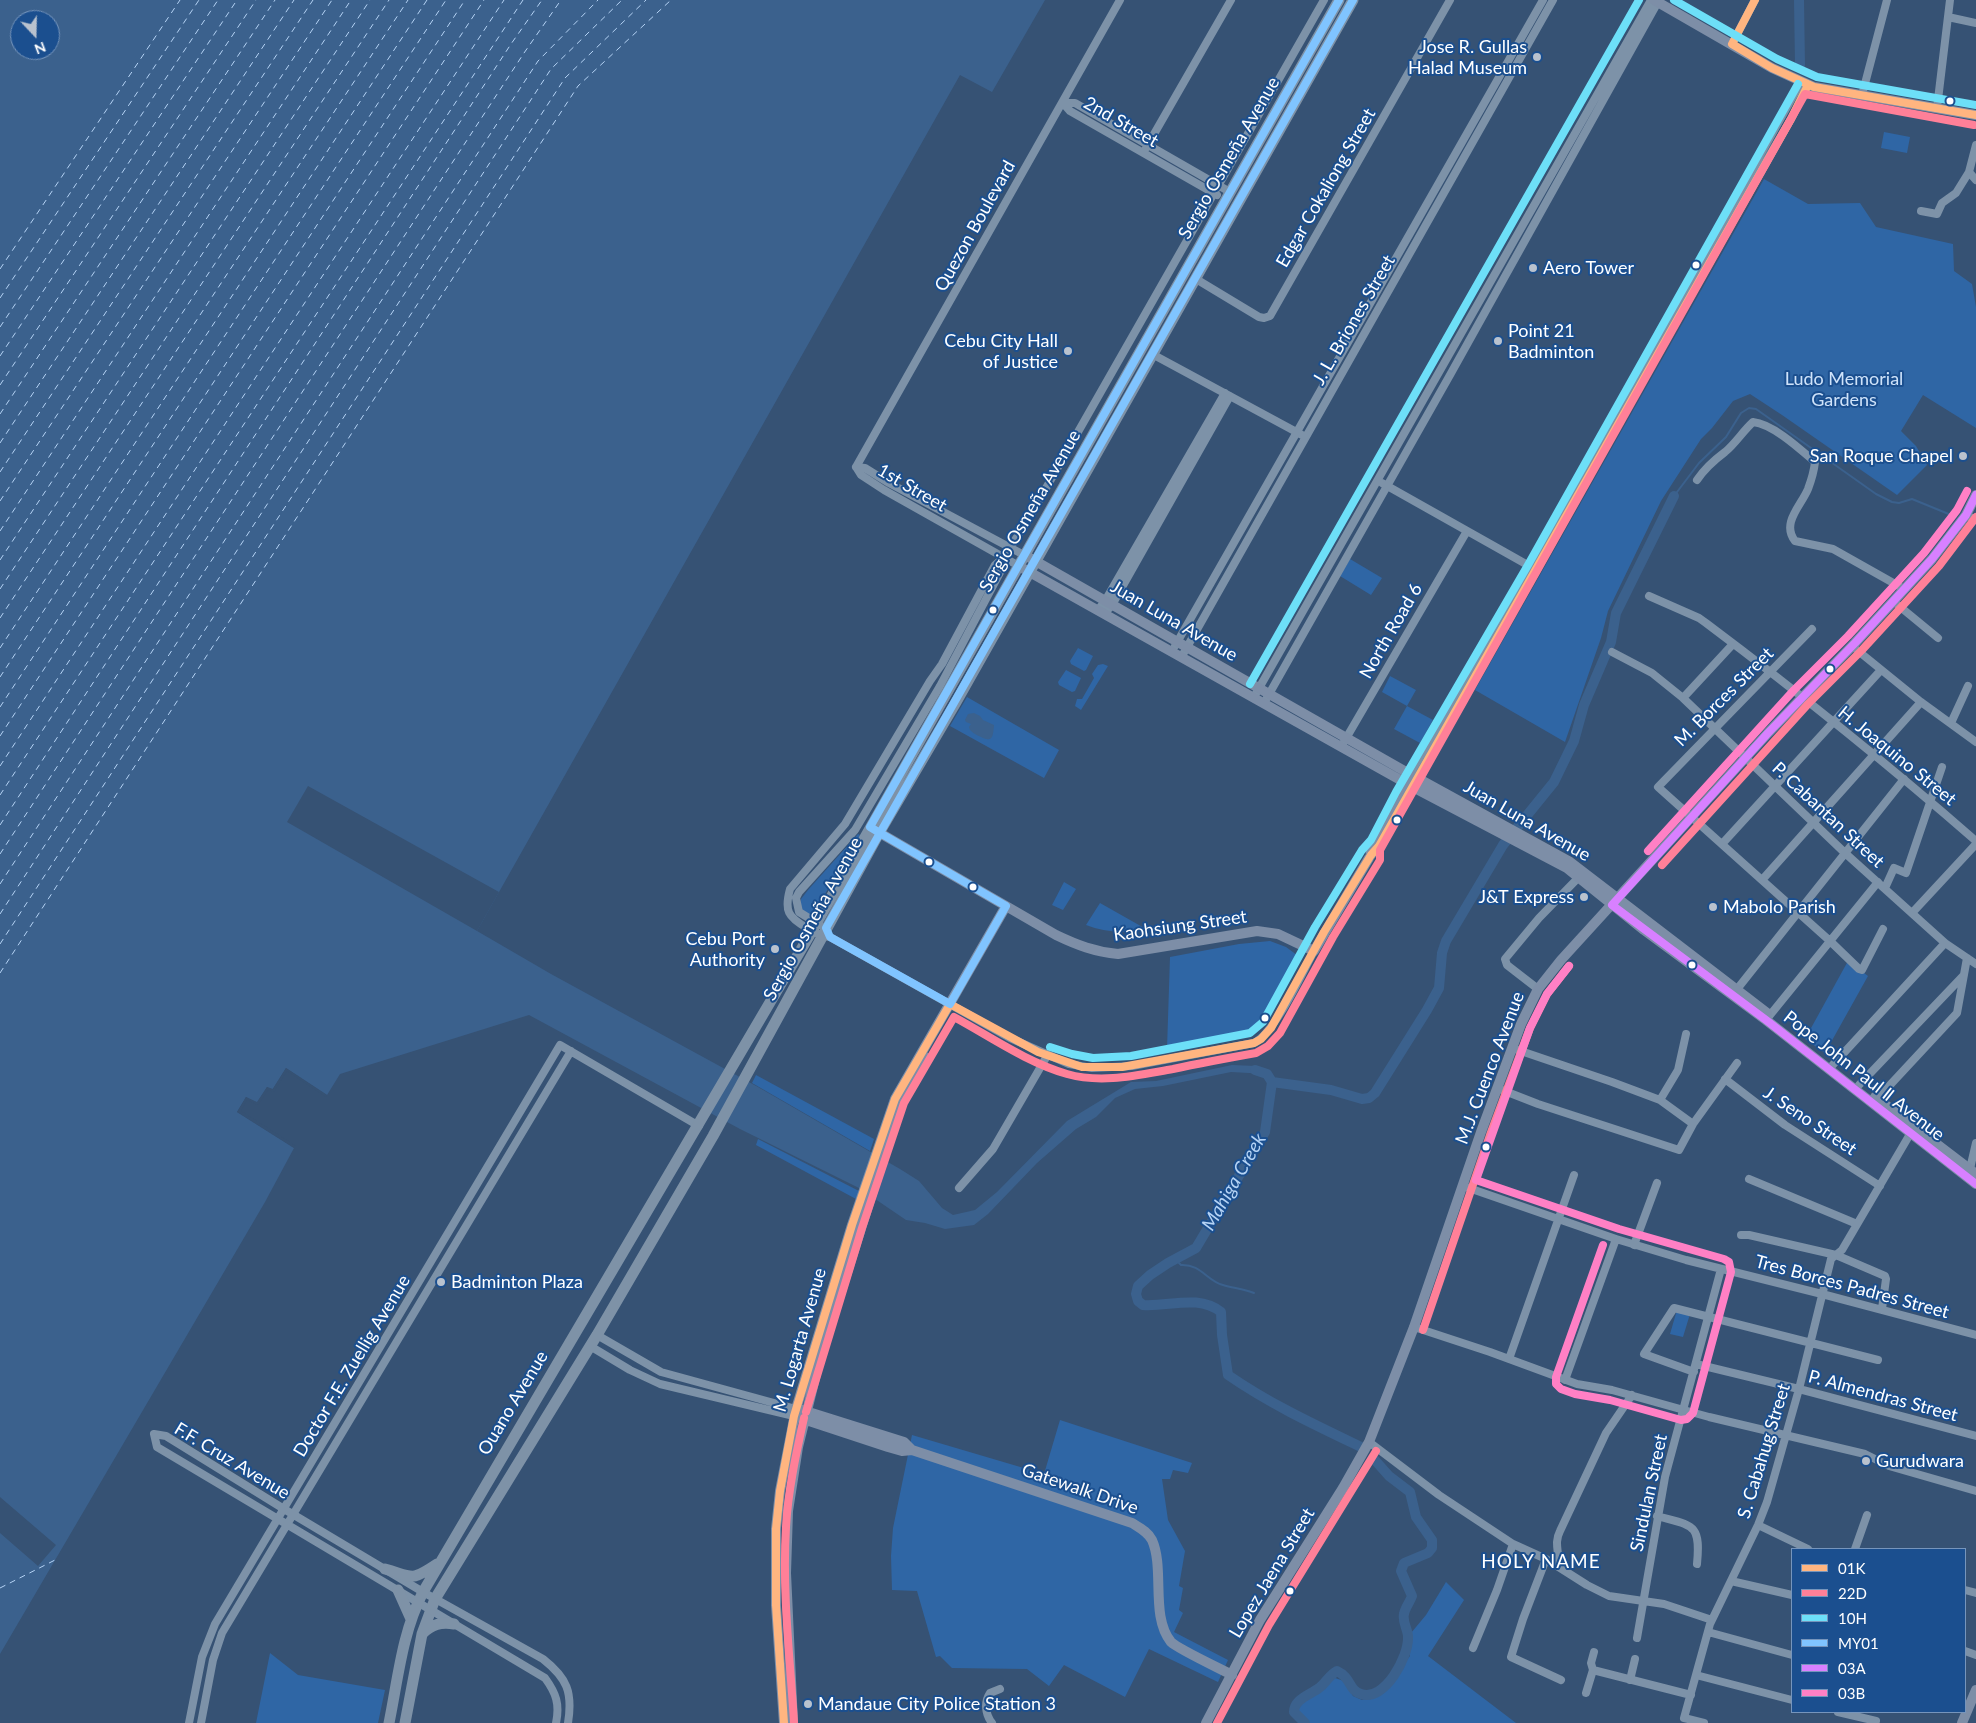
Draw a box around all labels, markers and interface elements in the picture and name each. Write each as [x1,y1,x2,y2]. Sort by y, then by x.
north arrow [10,10,60,60]
place label: Jose R. Gullas Halad Museum [1408,36,1527,78]
text: N [32,39,48,58]
marker: Jose R. Gullas Halad Museum [1531,51,1543,63]
street label: Sergio Osmeña Avenue [1174,73,1284,243]
street label: 2nd Street [1080,92,1162,152]
unlabelled marker [1945,96,1955,106]
street label: Edgar Cokaliong Street [1272,105,1380,271]
street label: Quezon Boulevard [930,157,1020,295]
street label: J. L. Briones Street [1308,251,1400,389]
place label: Aero Tower [1543,257,1634,279]
unlabelled marker [1691,260,1701,270]
marker: Aero Tower [1527,262,1539,274]
place label: Point 21 Badminton [1508,320,1594,362]
place label: Cebu City Hall of Justice [944,330,1058,372]
marker: Point 21 Badminton [1492,335,1504,347]
marker: Cebu City Hall of Justice [1062,345,1074,357]
park label: Ludo Memorial Gardens [1785,368,1903,410]
street label: Sergio Osmeña Avenue [975,426,1085,596]
place label: San Roque Chapel [1810,445,1953,467]
marker: San Roque Chapel [1957,450,1969,462]
street label: 1st Street [873,459,951,517]
street label: Juan Luna Avenue [1107,576,1241,666]
street label: North Road 6 [1355,580,1427,682]
unlabelled marker [988,605,998,615]
street label: M. Borces Street [1670,643,1778,751]
unlabelled marker [1825,664,1835,674]
street label: H. Joaquino Street [1834,702,1960,810]
street label: P. Cabantan Street [1768,758,1888,872]
street label: Juan Luna Avenue [1460,776,1594,866]
unlabelled marker [1392,815,1402,825]
street label: Sergio Osmeña Avenue [759,833,867,1005]
unlabelled marker [924,857,934,867]
unlabelled marker [968,882,978,892]
place label: J&T Express [1479,886,1574,908]
marker: J&T Express [1578,891,1590,903]
place label: Mabolo Parish [1723,896,1836,918]
marker: Mabolo Parish [1707,901,1719,913]
street label: Kaohsiung Street [1112,906,1248,946]
place label: Cebu Port Authority [685,928,765,971]
marker: Cebu Port Authority [769,943,781,955]
unlabelled marker [1687,960,1697,970]
street label: M.J. Cuenco Avenue [1451,989,1529,1147]
street label: Pope John Paul Ⅱ Avenue [1776,1004,1952,1148]
unlabelled marker [1260,1013,1270,1023]
street label: J. Seno Street [1759,1082,1861,1160]
water label: Mahiga Creek [1197,1129,1271,1235]
unlabelled marker [1481,1142,1491,1152]
street label: Tres Borces Padres Street [1753,1251,1951,1323]
street label: M. Logarta Avenue [769,1266,831,1414]
street label: Doctor F.E. Zuellig Avenue [289,1271,415,1461]
place label: Badminton Plaza [451,1271,583,1293]
marker: Badminton Plaza [435,1276,447,1288]
street label: Ouano Avenue [473,1347,553,1459]
street label: P. Almendras Street [1806,1366,1960,1426]
street label: S. Cabahug Street [1733,1381,1795,1521]
street label: F.F. Cruz Avenue [170,1418,294,1504]
street label: Sindulan Street [1626,1432,1672,1554]
place label: Gurudwara [1876,1450,1964,1472]
marker: Gurudwara [1860,1455,1872,1467]
street label: Gatewalk Drive [1019,1459,1141,1519]
street label: Lopez Jaena Street [1225,1504,1319,1642]
legend [1791,1548,1966,1713]
district label: HOLY NAME [1480,1551,1602,1573]
text: 01K [1838,1559,1865,1577]
text: 22D [1838,1584,1867,1602]
unlabelled marker [1285,1586,1295,1596]
text: 10H [1838,1609,1867,1627]
text: MY01 [1838,1634,1879,1652]
text: 03A [1838,1659,1866,1677]
text: 03B [1838,1684,1865,1702]
place label: Mandaue City Police Station 3 [818,1693,1056,1715]
marker: Mandaue City Police Station 3 [802,1698,814,1710]

